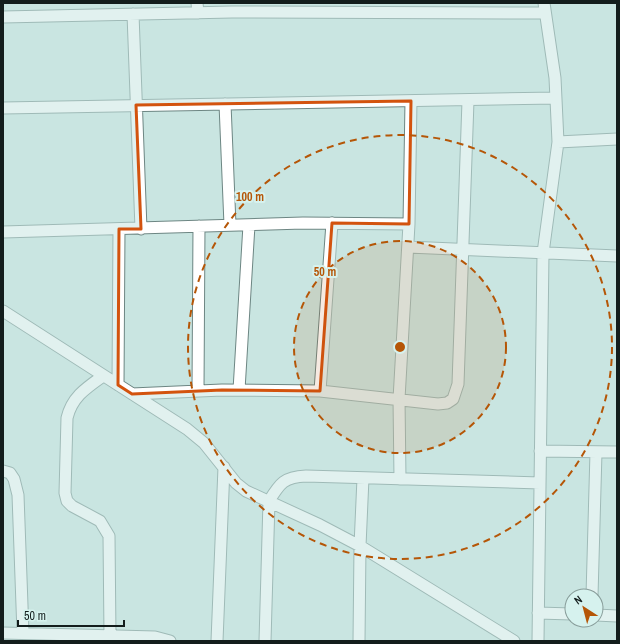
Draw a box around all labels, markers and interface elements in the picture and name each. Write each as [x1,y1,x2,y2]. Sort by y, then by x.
text: 100 m [236,189,264,205]
text: 50 m [314,264,336,280]
centre of rings [393,340,407,354]
north arrow [564,588,604,628]
text: N [571,592,585,607]
scale bar [18,602,124,628]
text: 50 m [24,608,46,624]

